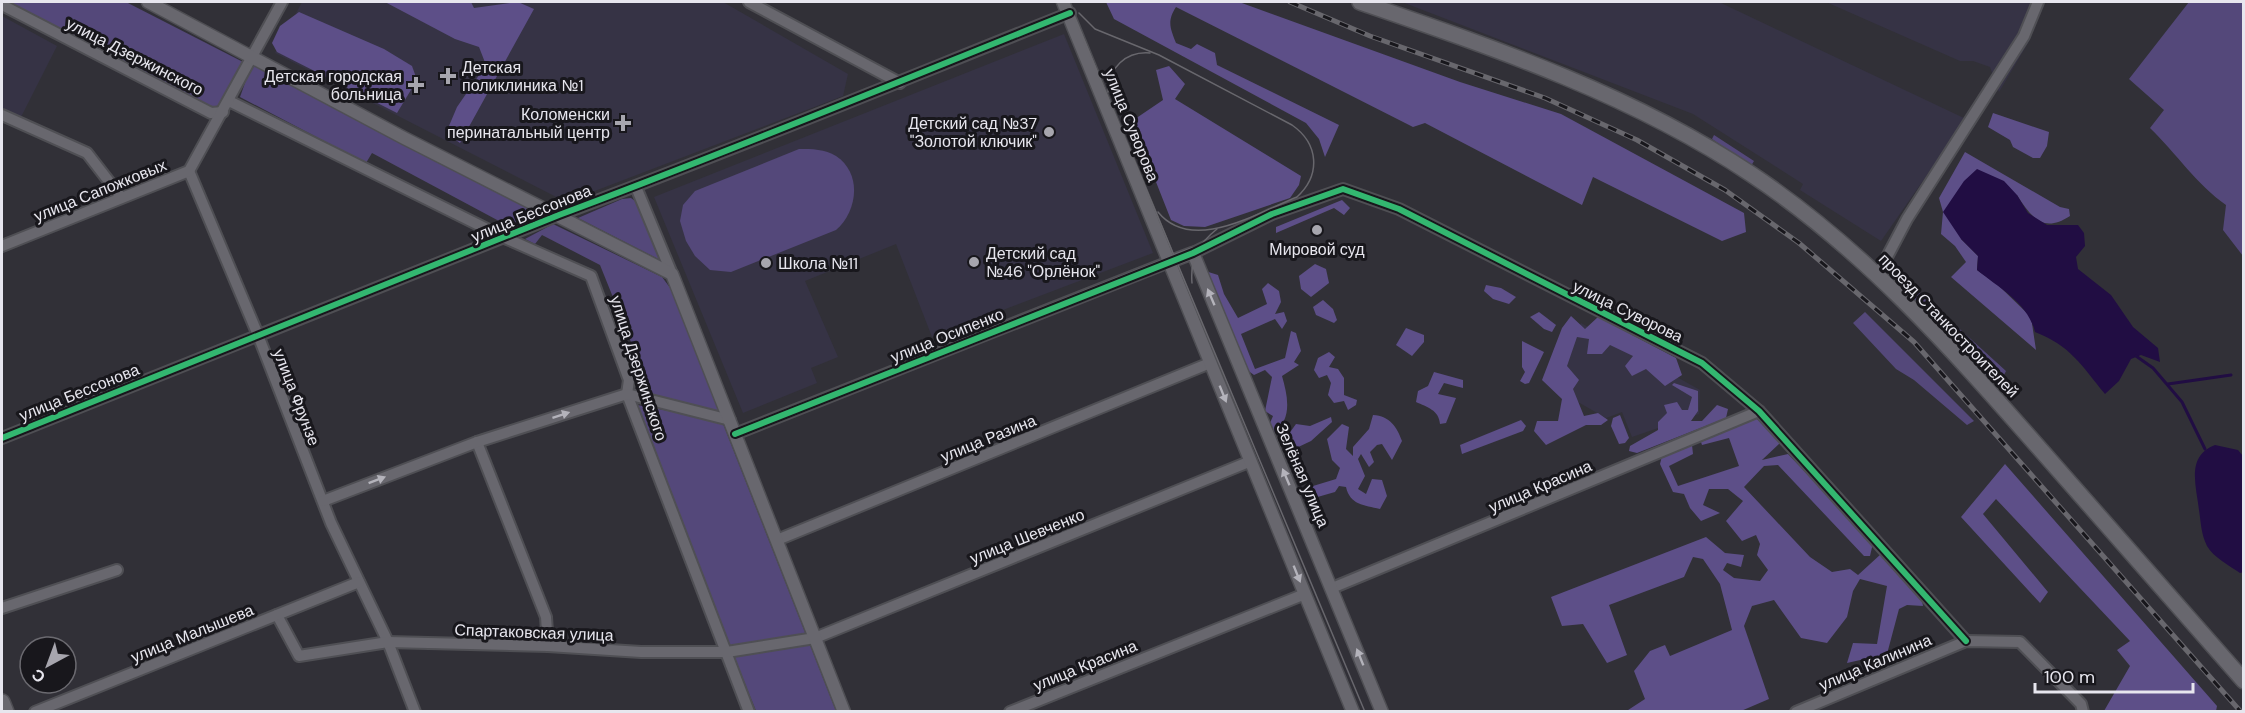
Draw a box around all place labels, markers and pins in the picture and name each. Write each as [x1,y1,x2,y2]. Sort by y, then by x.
place label: Детская поликлиника №1 [462,57,583,96]
place label: Детская городская больница [264,66,402,105]
marker: Детская поликлиника №1 [439,67,457,85]
marker: Детская городская больница [407,76,425,94]
place label: Коломенски перинатальный центр [447,104,610,143]
place label: Детский сад №37 "Золотой ключик" [908,113,1037,152]
marker: Коломенски перинатальный центр [614,114,632,132]
marker: Детский сад №37 "Золотой ключик" [1042,125,1056,139]
marker: Мировой суд [1310,223,1324,237]
place label: Мировой суд [1269,239,1365,260]
place label: Детский сад №46 "Орлёнок" [986,243,1101,282]
place label: Школа №11 [778,253,858,274]
marker: Детский сад №46 "Орлёнок" [967,255,981,269]
marker: Школа №11 [759,256,773,270]

